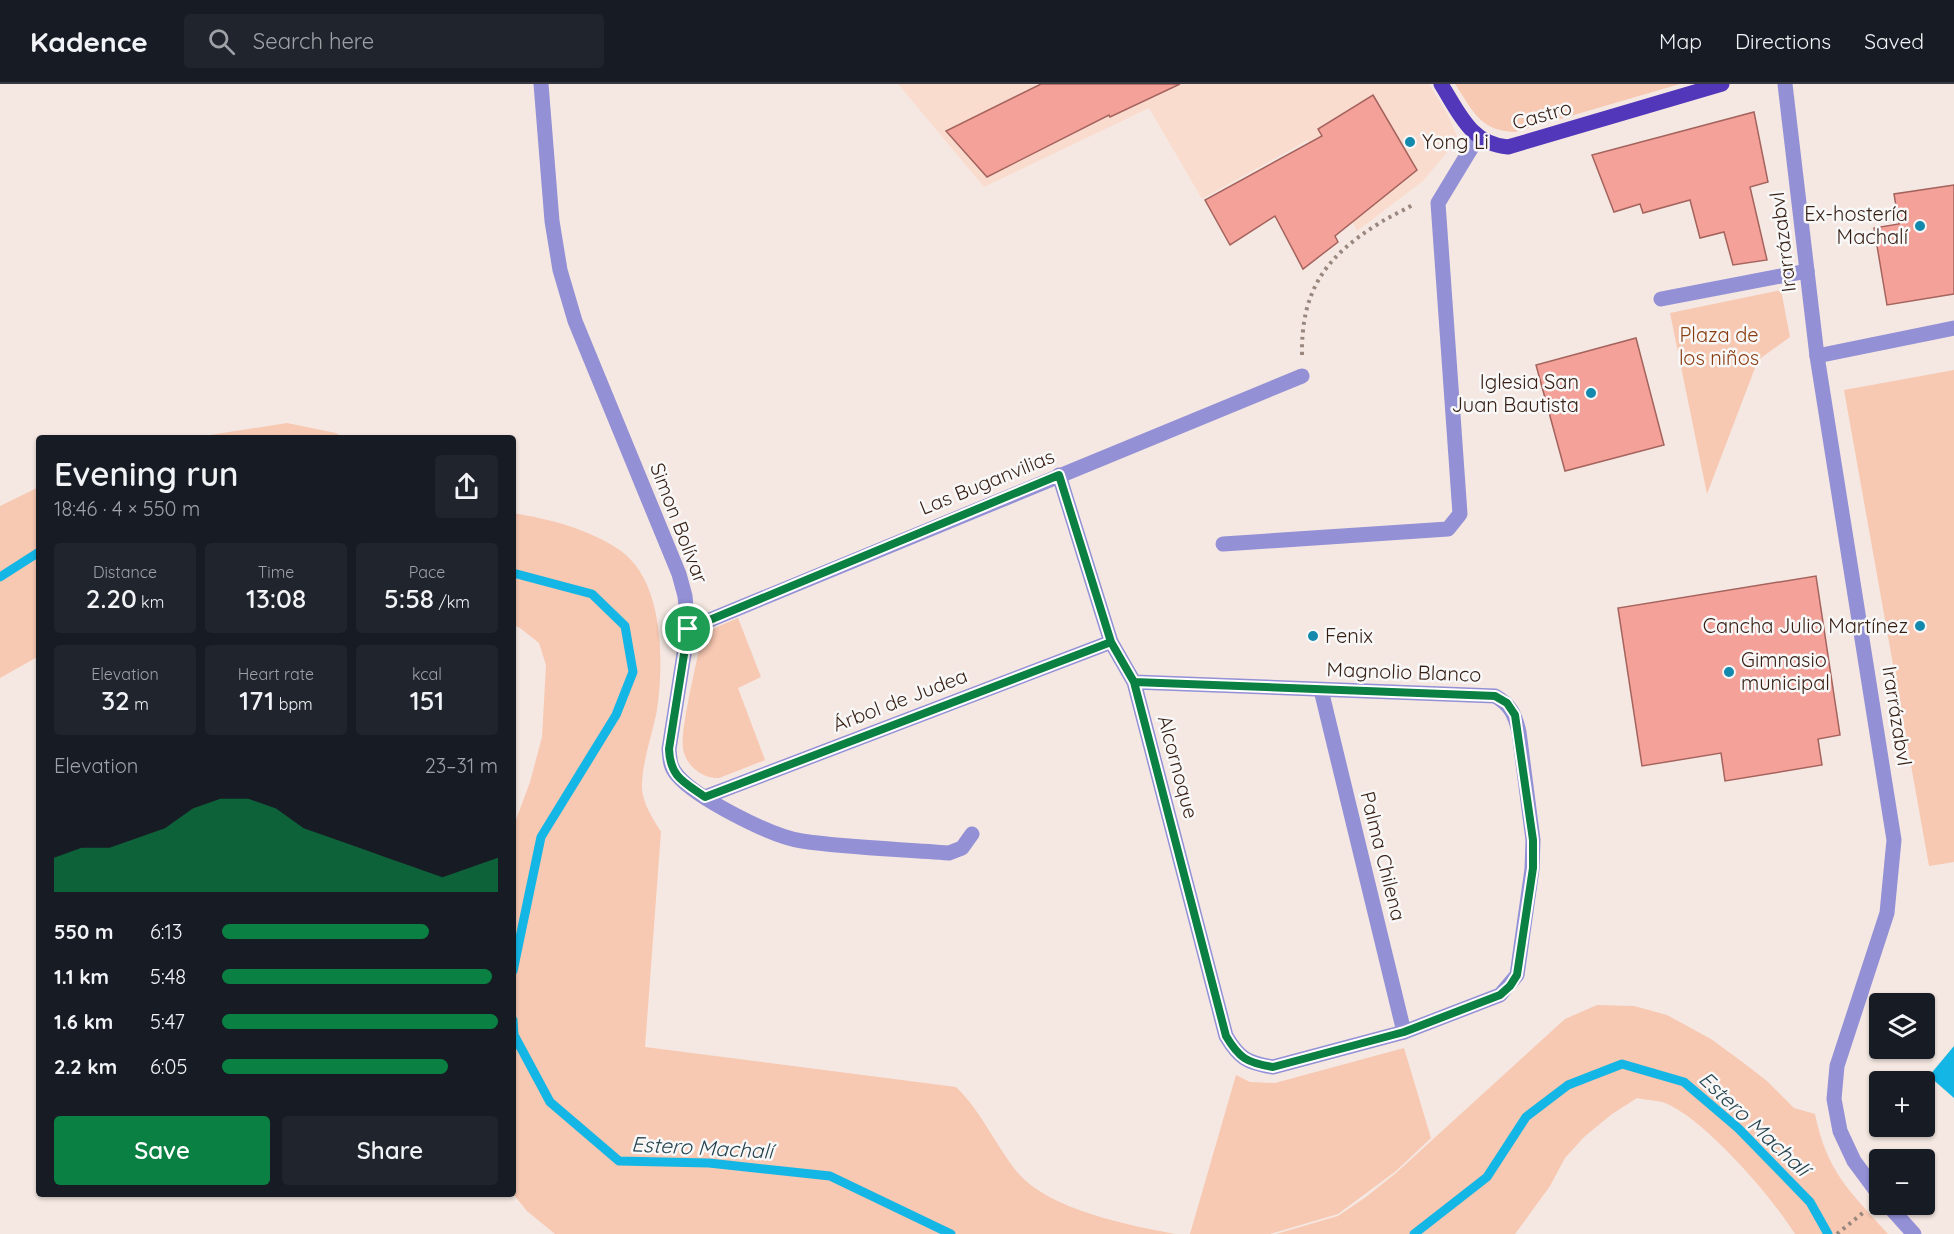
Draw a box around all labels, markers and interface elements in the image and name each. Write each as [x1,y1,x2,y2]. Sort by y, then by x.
search box [184,14,604,68]
text: Kadence [30,24,148,59]
icon: search [205,25,238,58]
text: Search here [253,27,374,55]
text: Map [1659,28,1702,54]
text: Directions [1735,28,1831,54]
text: Saved [1864,28,1924,54]
street label: Castro [1509,94,1574,135]
place label: Yong Li [1422,129,1489,154]
marker: Yong Li [1403,135,1417,149]
street label: Irarrázabvl [1764,191,1801,294]
place label: Ex-hostería Machalí [1804,201,1909,249]
marker: Ex-hostería Machalí [1913,219,1927,233]
park label: Plaza de los niños [1679,322,1759,370]
place label: Iglesia San Juan Bautista [1451,369,1579,417]
marker: Iglesia San Juan Bautista [1584,386,1598,400]
street label: Las Buganvilias [916,443,1058,520]
text: Evening run [54,453,239,494]
button: share [435,455,498,518]
street label: Simon Bolívar [645,459,714,587]
text: 18:46 · 4 × 550 m [54,496,200,521]
text: Distance [93,562,157,582]
text: Time [258,562,294,582]
text: Pace [409,562,445,582]
text: 2.20 [86,582,137,615]
text: 13:08 [246,582,306,615]
text: 5:58 [384,582,434,615]
text: km [137,592,164,612]
text: /km [434,592,470,612]
pin [662,603,713,654]
icon: arrive [671,612,704,645]
place label: Cancha Julio Martínez [1703,613,1908,638]
marker: Cancha Julio Martínez [1913,619,1927,633]
place label: Fenix [1325,623,1373,648]
marker: Fenix [1306,629,1320,643]
place label: Gimnasio municipal [1741,647,1830,695]
street label: Magnolio Blanco [1326,656,1482,687]
street label: Árbol de Judea [829,662,971,737]
text: Elevation [91,664,159,684]
text: Heart rate [238,664,314,684]
text: kcal [412,664,442,684]
street label: Irarrázabvl [1877,664,1918,768]
marker: Gimnasio municipal [1722,665,1736,679]
text: 32 [101,684,130,717]
text: 171 [239,684,274,717]
text: 151 [410,684,444,717]
text: m [130,694,149,714]
text: bpm [274,694,313,714]
street label: Alcornoque [1153,712,1204,821]
text: Elevation [54,753,138,778]
text: 23–31 m [425,753,498,778]
street label: Palma Chilena [1355,789,1412,923]
text: 550 m [54,919,113,944]
text: 6:13 [150,919,182,944]
text: 1.1 km [54,964,109,989]
text: 5:48 [150,964,186,989]
map controls [1869,993,1935,1215]
button: layers [1869,993,1935,1059]
text: 1.6 km [54,1009,113,1034]
text: 5:47 [150,1009,185,1034]
text: 2.2 km [54,1054,117,1079]
text: 6:05 [150,1054,187,1079]
water label: Estero Machalí [1694,1065,1819,1184]
button: + [1869,1071,1935,1137]
button: Save [54,1116,270,1185]
button: Share [282,1116,498,1185]
water label: Estero Machalí [631,1130,778,1164]
button: − [1869,1149,1935,1215]

